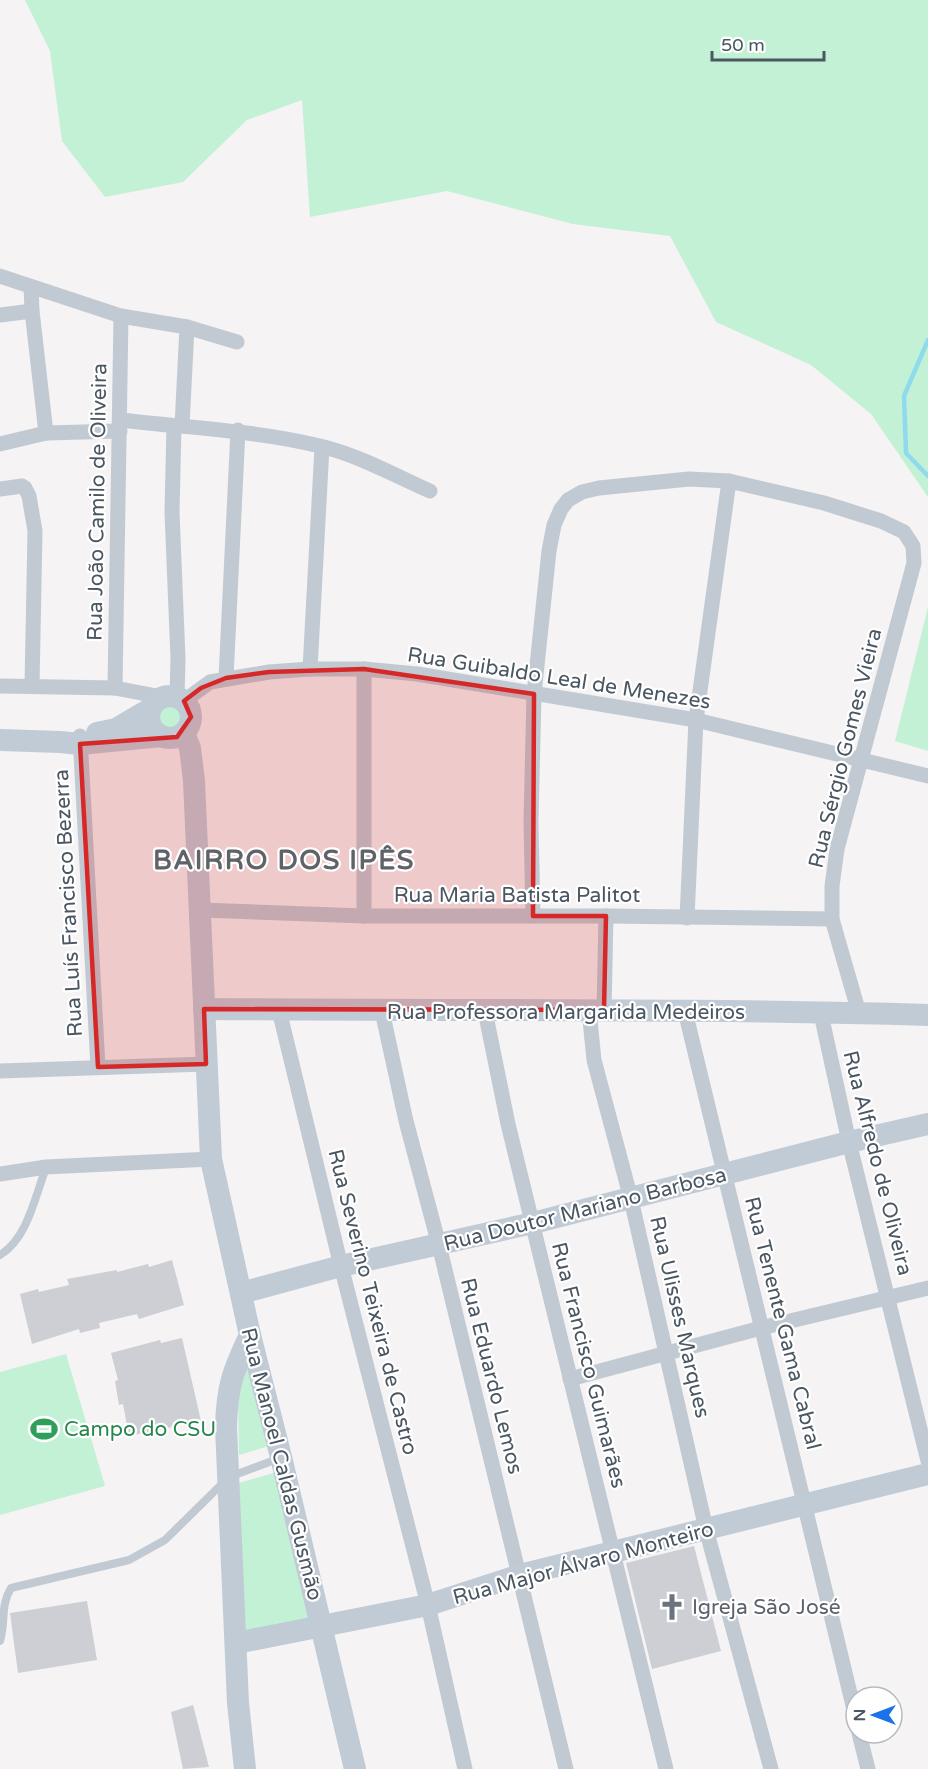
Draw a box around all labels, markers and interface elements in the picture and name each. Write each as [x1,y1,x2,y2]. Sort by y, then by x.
scale bar [712,24,824,62]
text: 50 m [721,34,765,56]
street label: Rua João Camilo de Oliveira [83,363,112,641]
street label: Rua Sérgio Gomes Vieira [804,626,887,871]
street label: Rua Guibaldo Leal de Menezes [405,642,712,715]
street label: Rua Luís Francisco Bezerra [49,769,88,1037]
district label: BAIRRO DOS IPÊS [153,844,415,877]
street label: Rua Maria Batista Palitot [394,883,640,908]
street label: Rua Professora Margarida Medeiros [387,1000,745,1025]
street label: Rua Alfredo de Oliveira [837,1048,918,1278]
street label: Rua Severino Teixeira de Castro [322,1147,423,1458]
street label: Rua Doutor Mariano Barbosa [441,1162,729,1257]
street label: Rua Tenente Gama Cabral [739,1194,826,1452]
street label: Rua Ulisses Marques [644,1214,715,1421]
street label: Rua Francisco Guimarães [546,1240,631,1491]
street label: Rua Eduardo Lemos [455,1275,528,1477]
street label: Rua Manoel Caldas Gusmão [236,1325,328,1603]
sports icon: Campo do CSU [29,1414,59,1444]
place label: Campo do CSU [64,1417,216,1442]
street label: Rua Major Álvaro Monteiro [450,1517,716,1610]
church icon: Igreja São José [657,1592,687,1622]
place label: Igreja São José [692,1595,841,1620]
north arrow [844,1685,904,1745]
text: N [850,1709,870,1721]

